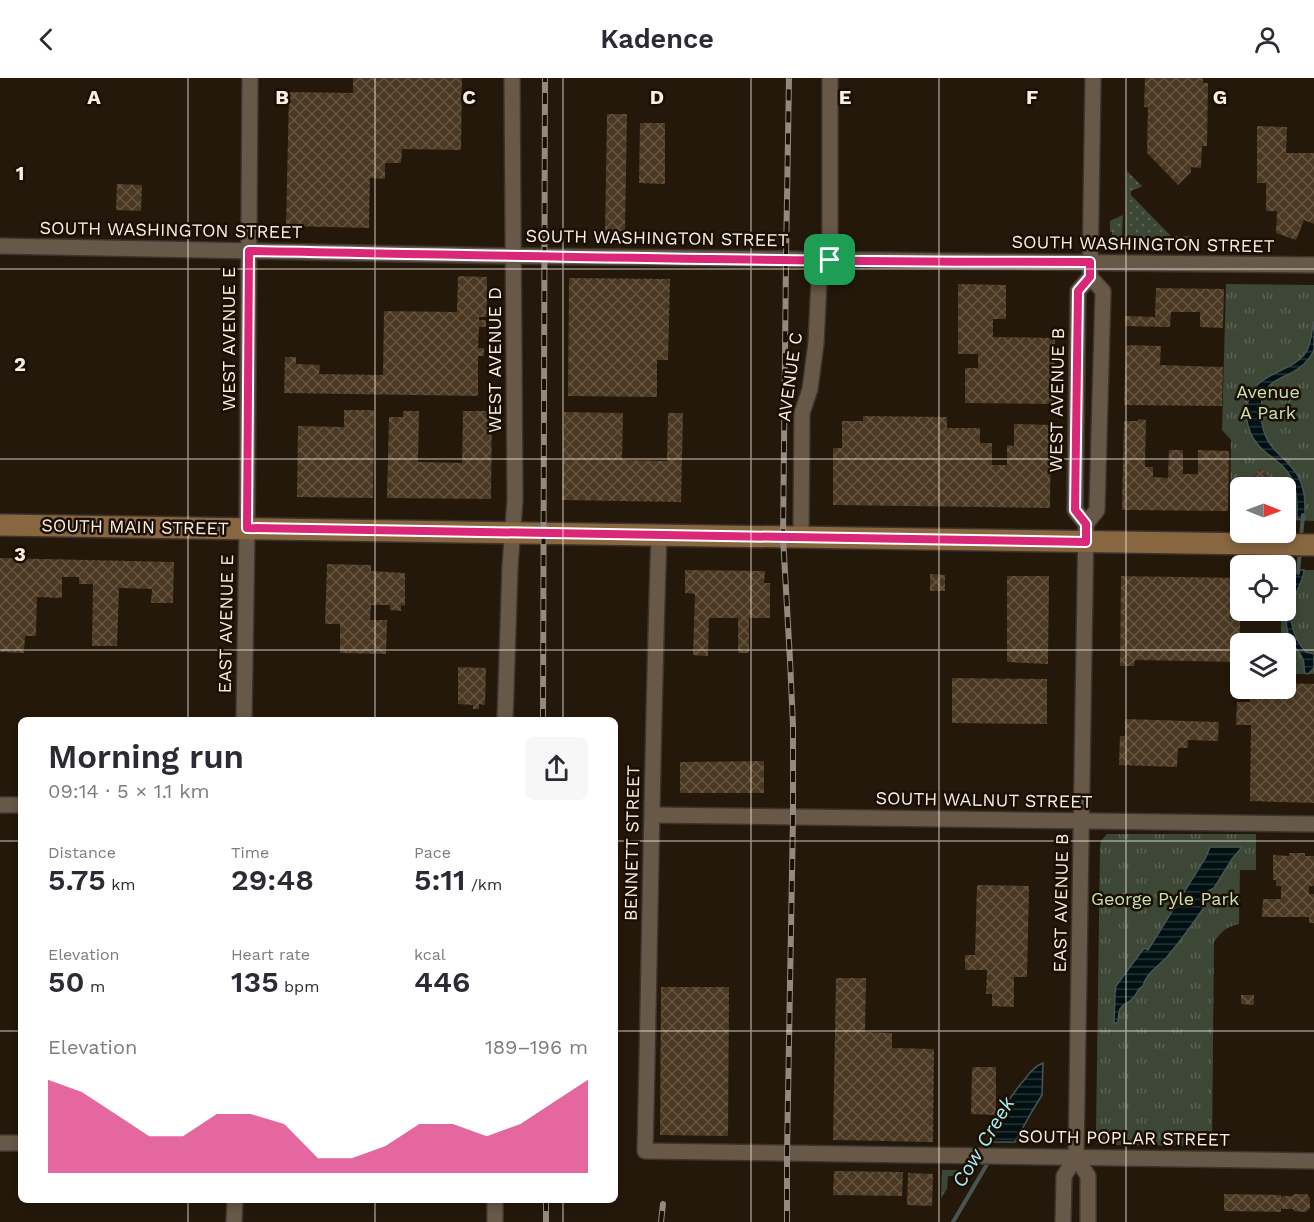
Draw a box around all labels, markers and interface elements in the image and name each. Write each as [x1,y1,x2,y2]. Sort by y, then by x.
icon: back [30,23,63,56]
text: Kadence [600,23,714,55]
icon: person [1251,23,1284,56]
text: A [87,85,101,109]
text: B [275,85,289,109]
text: C [462,85,476,109]
text: D [650,85,664,109]
text: E [839,85,851,109]
text: F [1026,85,1038,109]
text: G [1213,85,1227,109]
text: 1 [16,161,24,185]
street label: SOUTH WASHINGTON STREET [39,217,303,242]
street label: SOUTH WASHINGTON STREET [525,225,789,250]
street label: SOUTH WASHINGTON STREET [1011,231,1275,256]
pin [804,234,855,285]
icon: arrive [813,243,846,276]
street label: WEST AVENUE E [218,267,239,411]
street label: WEST AVENUE D [484,287,505,433]
street label: WEST AVENUE B [1045,327,1068,473]
street label: AVENUE C [773,331,806,423]
text: 2 [14,352,26,376]
park label: Avenue A Park [1236,381,1300,423]
north arrow [1230,477,1296,543]
map controls [1230,477,1296,699]
street label: SOUTH MAIN STREET [41,514,229,539]
text: 3 [14,542,26,566]
street label: EAST AVENUE E [214,554,237,694]
button: locate [1230,555,1296,621]
button: layers [1230,633,1296,699]
text: Morning run [48,737,244,776]
button: share [525,737,588,800]
street label: BENNETT STREET [620,765,643,921]
text: 09:14 · 5 × 1.1 km [48,779,210,803]
street label: SOUTH WALNUT STREET [875,787,1093,812]
street label: EAST AVENUE B [1049,833,1072,973]
text: Distance [48,843,116,862]
text: Time [231,843,269,862]
text: Pace [414,843,451,862]
text: 5.75 [48,862,106,897]
text: 29:48 [231,862,314,897]
text: 5:11 [414,862,465,897]
text: km [106,875,136,894]
text: /km [465,875,502,894]
park label: George Pyle Park [1091,888,1239,909]
text: Elevation [48,945,119,964]
text: Heart rate [231,945,310,964]
text: kcal [414,945,446,964]
text: 50 [48,964,85,999]
text: 135 [231,964,279,999]
text: 446 [414,964,470,999]
text: m [85,977,105,996]
text: bpm [279,977,319,996]
text: Elevation [48,1035,137,1059]
text: 189–196 m [485,1035,588,1059]
water label: Cow Creek [947,1091,1020,1192]
street label: SOUTH POPLAR STREET [1018,1125,1230,1150]

